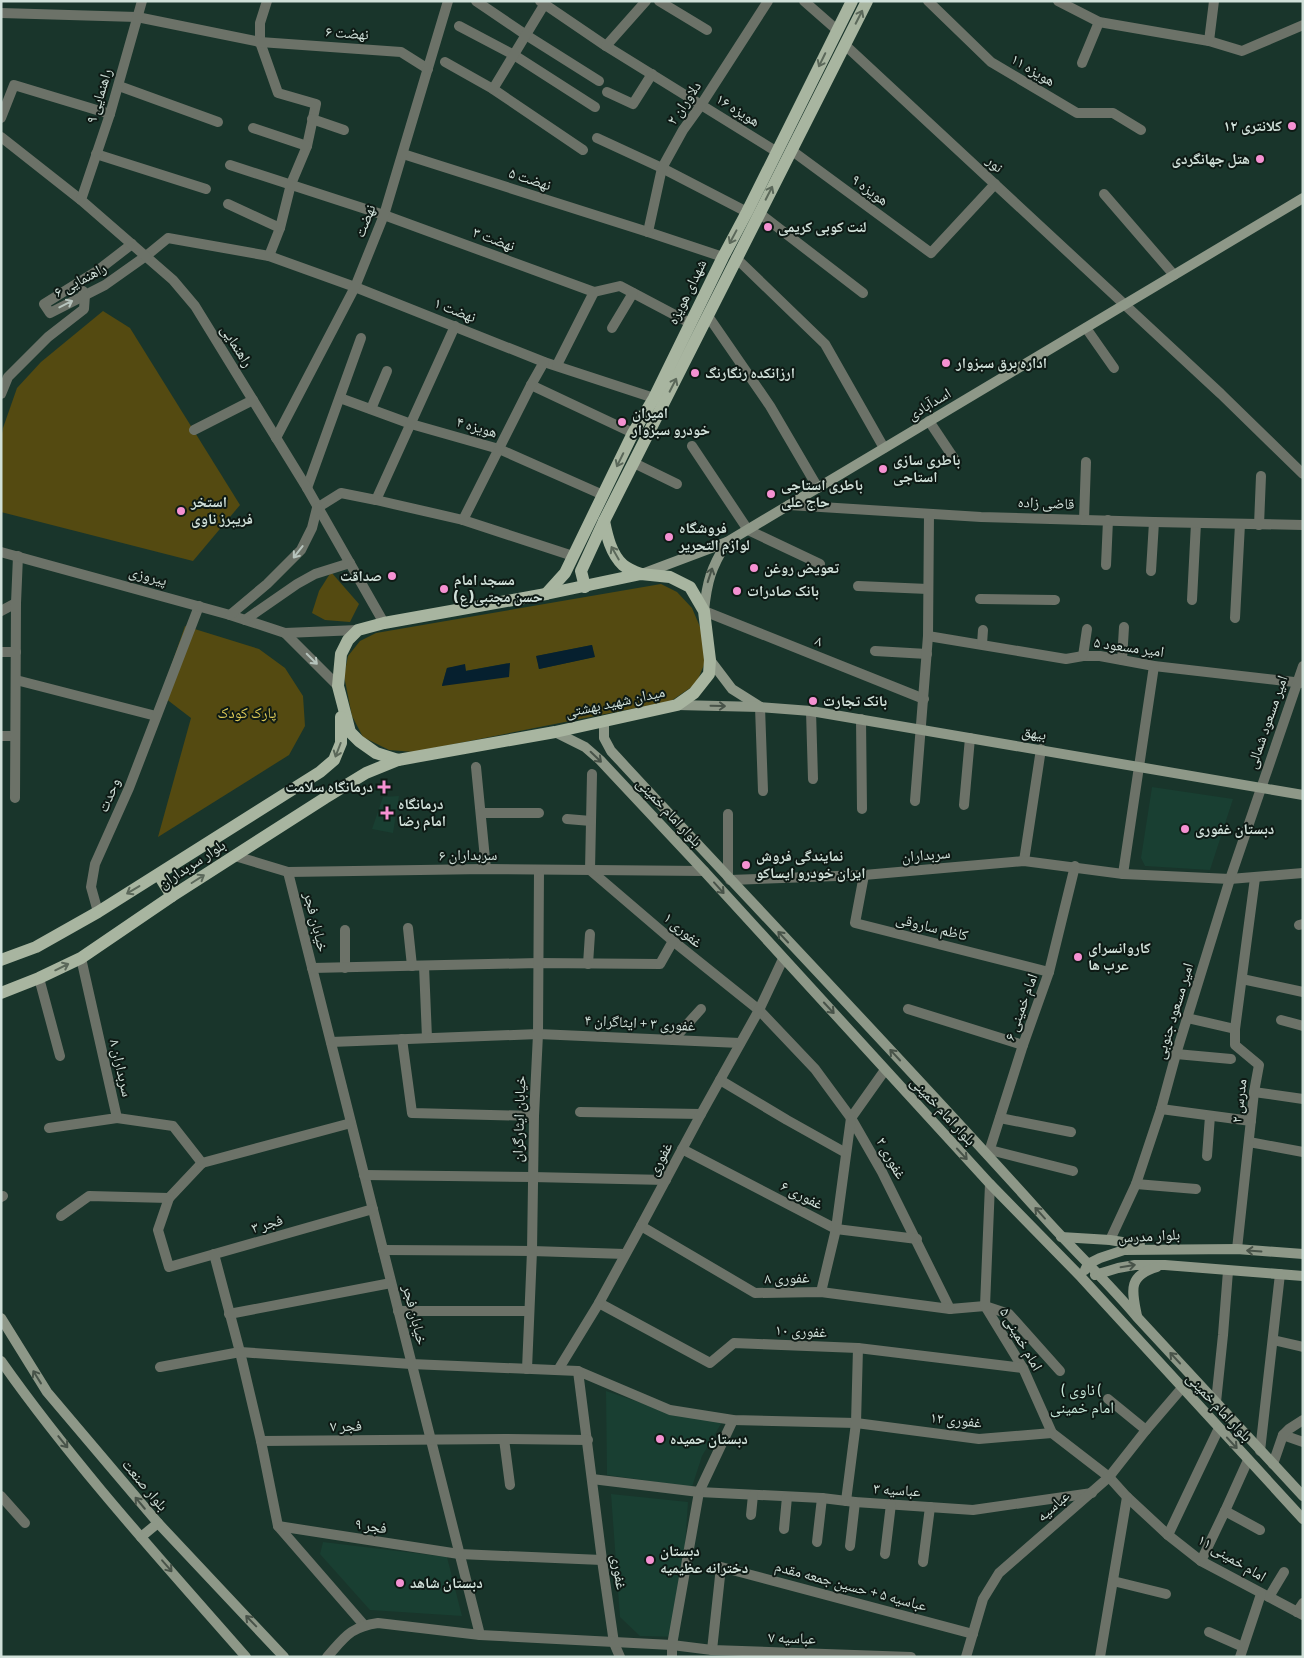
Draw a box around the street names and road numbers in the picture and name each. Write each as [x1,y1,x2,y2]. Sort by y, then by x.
street label: نهضت ۶ [325,22,369,43]
street label: هویزه ۱۱ [1008,49,1059,90]
street label: راهنمایی ۹ [81,66,117,126]
street label: دلاوران ۲ [662,77,706,129]
street label: هویزه ۱۶ [713,89,764,130]
street label: نور [982,150,1008,176]
street label: نهضت ۵ [507,163,554,194]
street label: هویزه ۹ [848,170,893,210]
street label: نهضت [350,202,379,240]
street label: نهضت ۳ [470,222,518,255]
street label: شهدای هویزه [663,256,711,328]
street label: راهنمایی ۶ [50,258,110,302]
street label: نهضت ۱ [431,293,479,326]
street label: راهنمایی [216,321,258,371]
street label: اسدآبادی [903,383,955,425]
street label: هویزه ۴ [454,412,500,441]
street label: قاضی زاده [1017,492,1075,514]
street label: پیروزی [127,561,169,591]
street label: ۸ [813,630,826,650]
street label: امیر مسعود ۵ [1093,632,1165,661]
street label: امیر مسعود شمالی [1242,673,1292,771]
street label: میدان شهید بهشتی [563,682,667,722]
street label: بیهق [1020,721,1048,745]
street label: بلوار امام خمینی [632,773,706,851]
street label: وحدت [93,775,124,815]
street label: بلوار سربداران [155,835,229,893]
street label: سربداران [901,843,951,867]
street label: سربداران ۶ [439,845,497,865]
street label: خیابان فجر [299,889,333,954]
street label: غفوری ۱ [659,908,707,952]
street label: کاظم ساروقی [894,908,970,946]
street label: امیر مسعود جنوبی [1150,961,1198,1061]
street label: امام خمینی ۶ [1000,971,1042,1043]
street label: غفوری ۳ + ایثاگران ۴ [584,1010,696,1036]
street label: سربداران ۸ [105,1037,137,1099]
street label: بلوار امام خمینی [906,1072,980,1150]
street label: خیابان ایثارگران [507,1075,531,1163]
street label: مدرس ۲ [1226,1077,1252,1124]
street label: غفوری ۲ [871,1133,911,1183]
street label: غفوری [643,1138,677,1179]
street label: غفوری ۶ [777,1176,827,1214]
street label: فجر ۳ [249,1210,285,1237]
street label: بلوار مدرس [1117,1224,1181,1248]
street label: غفوری ۸ [764,1268,810,1288]
street label: خیابان فجر [398,1282,432,1347]
street label: امام خمینی ۵ [995,1304,1047,1374]
street label: غفوری ۱۰ [775,1320,828,1342]
street label: بلوار امام خمینی [1182,1368,1256,1446]
street label: غفوری ۱۲ [929,1407,983,1433]
street label: فجر ۷ [330,1416,362,1435]
street label: بلوار صنعت [118,1455,173,1514]
street label: عباسیه ۳ [873,1478,922,1500]
street label: عباسیه [1032,1486,1073,1525]
street label: فجر ۹ [354,1514,388,1537]
street label: امام خمینی ۱۱ [1194,1530,1270,1586]
street label: غفوری [607,1553,631,1591]
street label: عباسیه ۵ + حسین جمعه مقدم [773,1556,930,1616]
street label: عباسیه ۷ [768,1627,817,1647]

